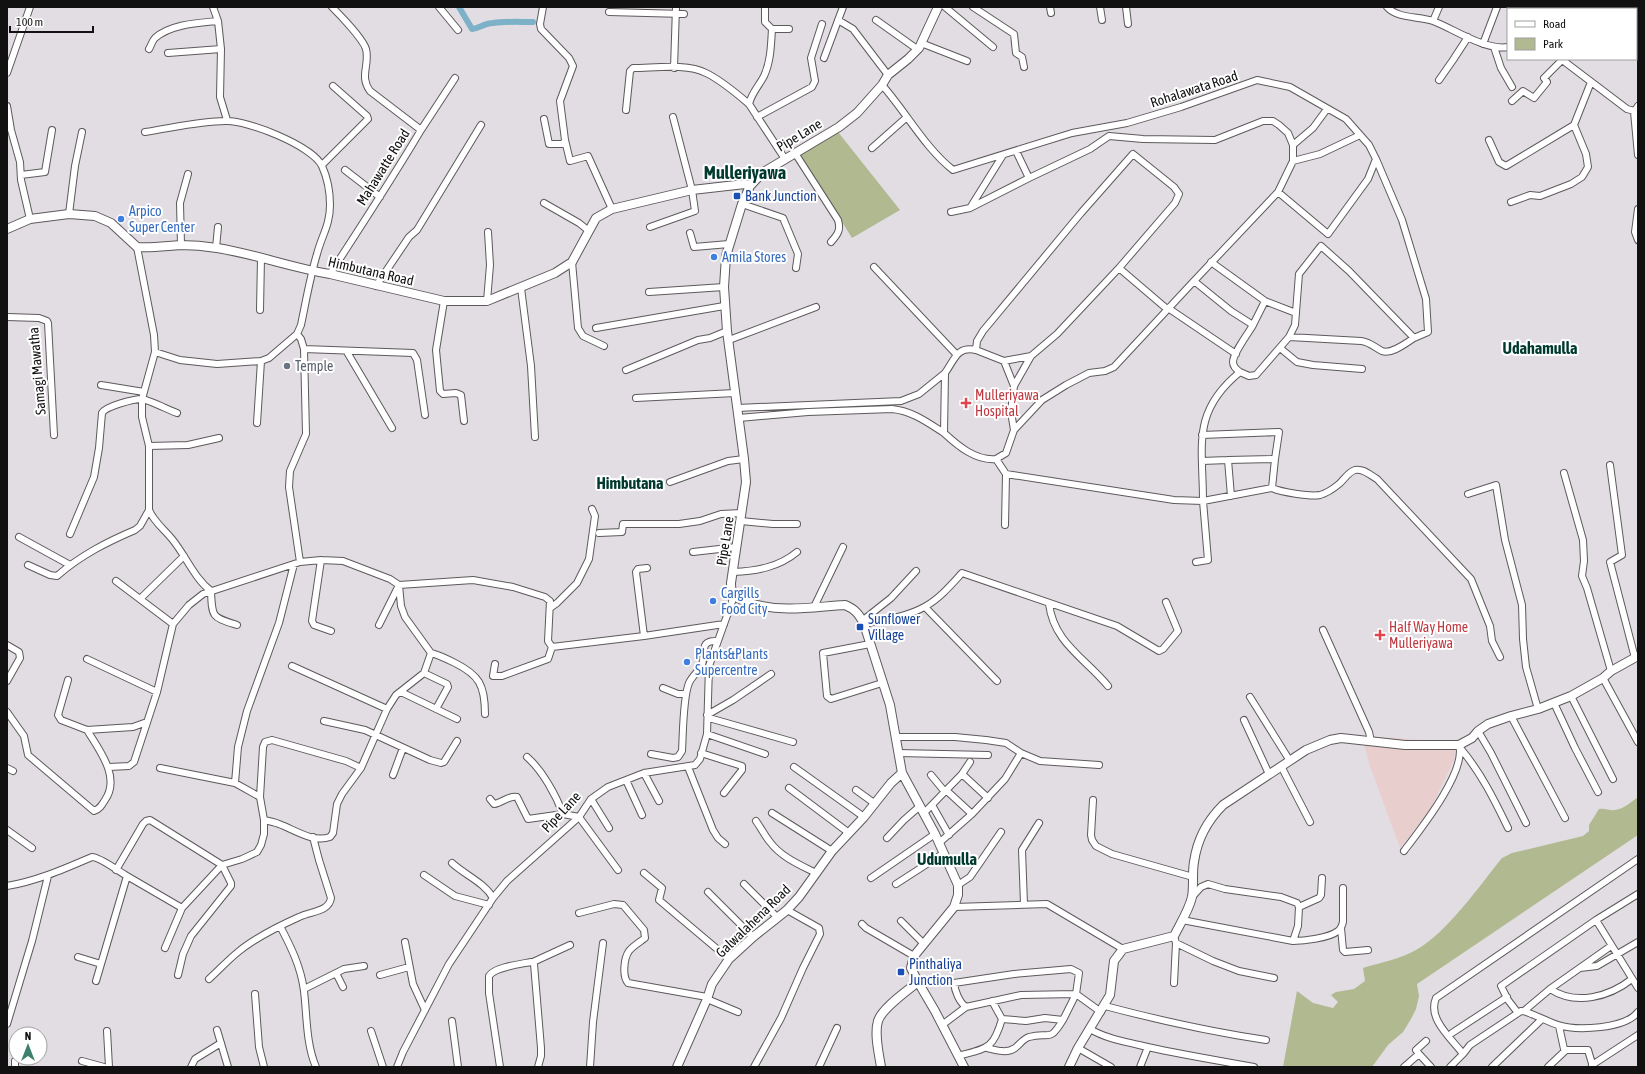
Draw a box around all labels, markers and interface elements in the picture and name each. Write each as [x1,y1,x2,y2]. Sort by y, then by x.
scale bar [10,8,93,34]
legend [1507,8,1637,60]
text: 100 m [16,15,43,29]
text: Road [1543,17,1566,31]
text: Park [1543,37,1564,51]
street label: Rohalawata Road [1148,67,1240,111]
street label: Pipe Lane [774,115,824,155]
street label: Mahawatte Road [353,126,413,208]
district label: Mulleriyawa [704,162,786,183]
place label: Bank Junction [745,188,817,204]
marker: Bank Junction [732,191,742,201]
place label: Arpico Super Center [129,203,195,235]
marker: Arpico Super Center [116,214,126,224]
place label: Amila Stores [722,249,786,265]
marker: Amila Stores [709,252,719,262]
street label: Himbutana Road [327,253,415,289]
street label: Samagi Mawatha [25,326,49,416]
district label: Udahamulla [1503,339,1577,357]
place label: Temple [295,358,333,374]
marker: Temple [282,361,292,371]
place label: Mulleriyawa Hospital [975,387,1039,419]
marker: Mulleriyawa Hospital [960,397,972,409]
district label: Himbutana [596,474,664,492]
street label: Pipe Lane [713,515,737,567]
place label: Cargills Food City [721,585,768,617]
marker: Cargills Food City [708,596,718,606]
place label: Sunflower Village [868,611,921,643]
place label: Half Way Home Mulleriyawa [1389,619,1468,651]
marker: Sunflower Village [855,622,865,632]
marker: Half Way Home Mulleriyawa [1374,629,1386,641]
place label: Plants&Plants Supercentre [695,646,768,678]
marker: Plants&Plants Supercentre [682,657,692,667]
street label: Pipe Lane [538,788,584,836]
district label: Udumulla [917,850,977,868]
street label: Galwalahena Road [712,881,794,961]
place label: Pinthaliya Junction [909,956,962,988]
marker: Pinthaliya Junction [896,967,906,977]
north arrow [8,1026,48,1066]
text: N [25,1030,31,1042]

